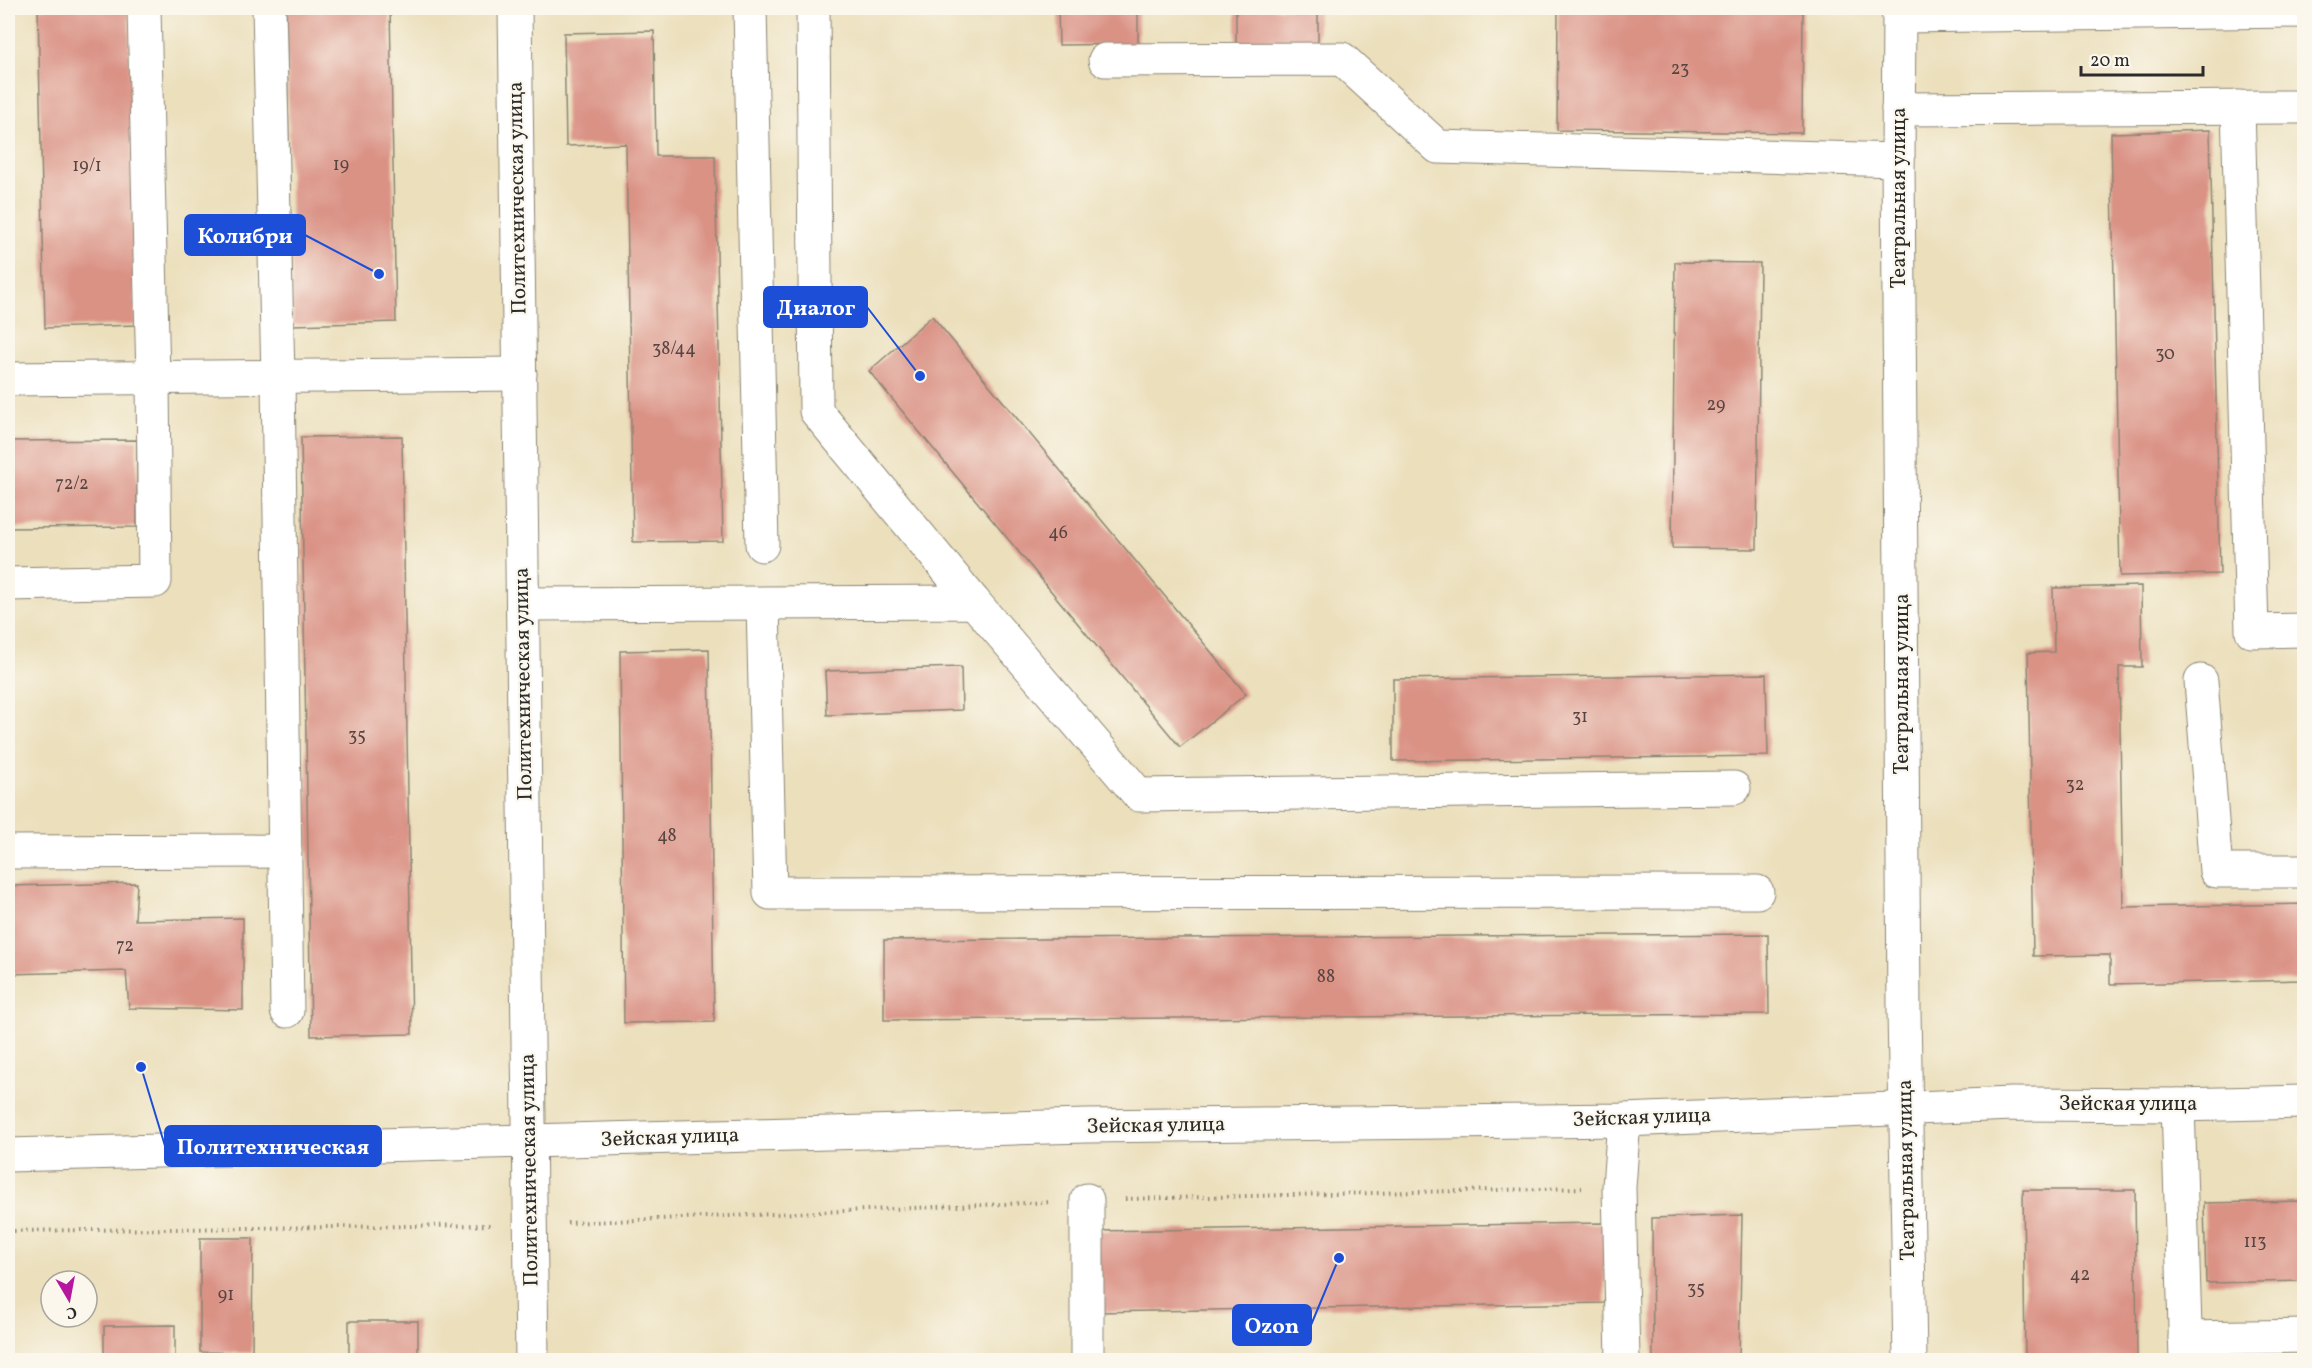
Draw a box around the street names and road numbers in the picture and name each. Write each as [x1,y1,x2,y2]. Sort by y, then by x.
street label: Политехническая улица [501,81,535,315]
street label: Театральная улица [1885,107,1914,289]
street label: Политехническая улица [507,567,541,801]
street label: Театральная улица [1888,593,1917,775]
street label: Политехническая улица [513,1053,547,1287]
street label: Театральная улица [1891,1079,1923,1261]
street label: Зейская улица [2059,1090,2197,1119]
street label: Зейская улица [1572,1101,1712,1135]
street label: Зейская улица [1086,1110,1226,1142]
street label: Зейская улица [600,1121,740,1155]

